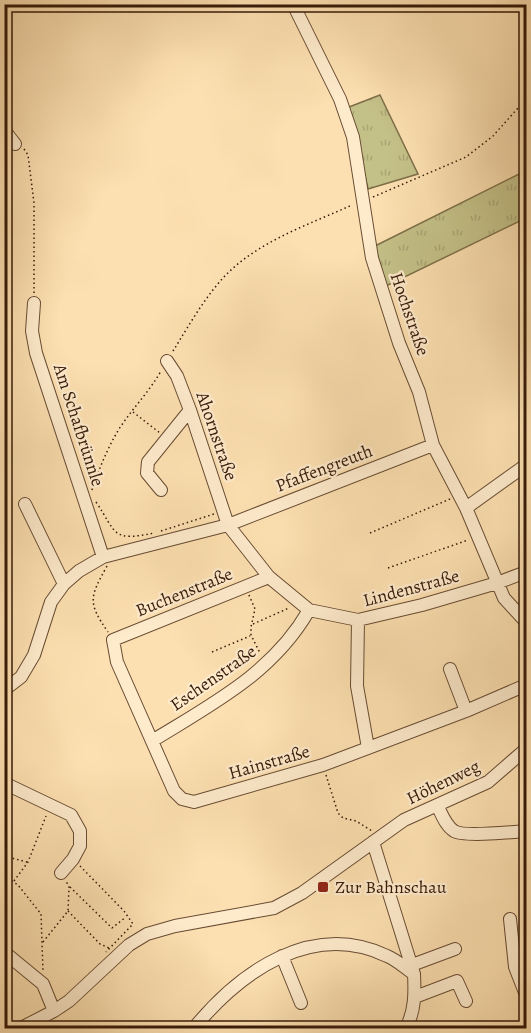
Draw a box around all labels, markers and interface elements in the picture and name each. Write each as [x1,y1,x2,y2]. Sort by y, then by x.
street label: Hochstraße [385,269,435,359]
street label: Am Schafbrünnle [48,360,110,489]
street label: Ahornstraße [190,387,243,484]
street label: Pfaffengreuth [272,438,376,497]
street label: Buchenstraße [132,562,236,622]
street label: Lindenstraße [360,564,462,612]
street label: Eschenstraße [165,639,261,717]
street label: Hainstraße [226,739,312,785]
street label: Höhenweg [402,754,484,810]
place label: Zur Bahnschau [335,875,447,899]
marker: Zur Bahnschau [316,880,330,894]

